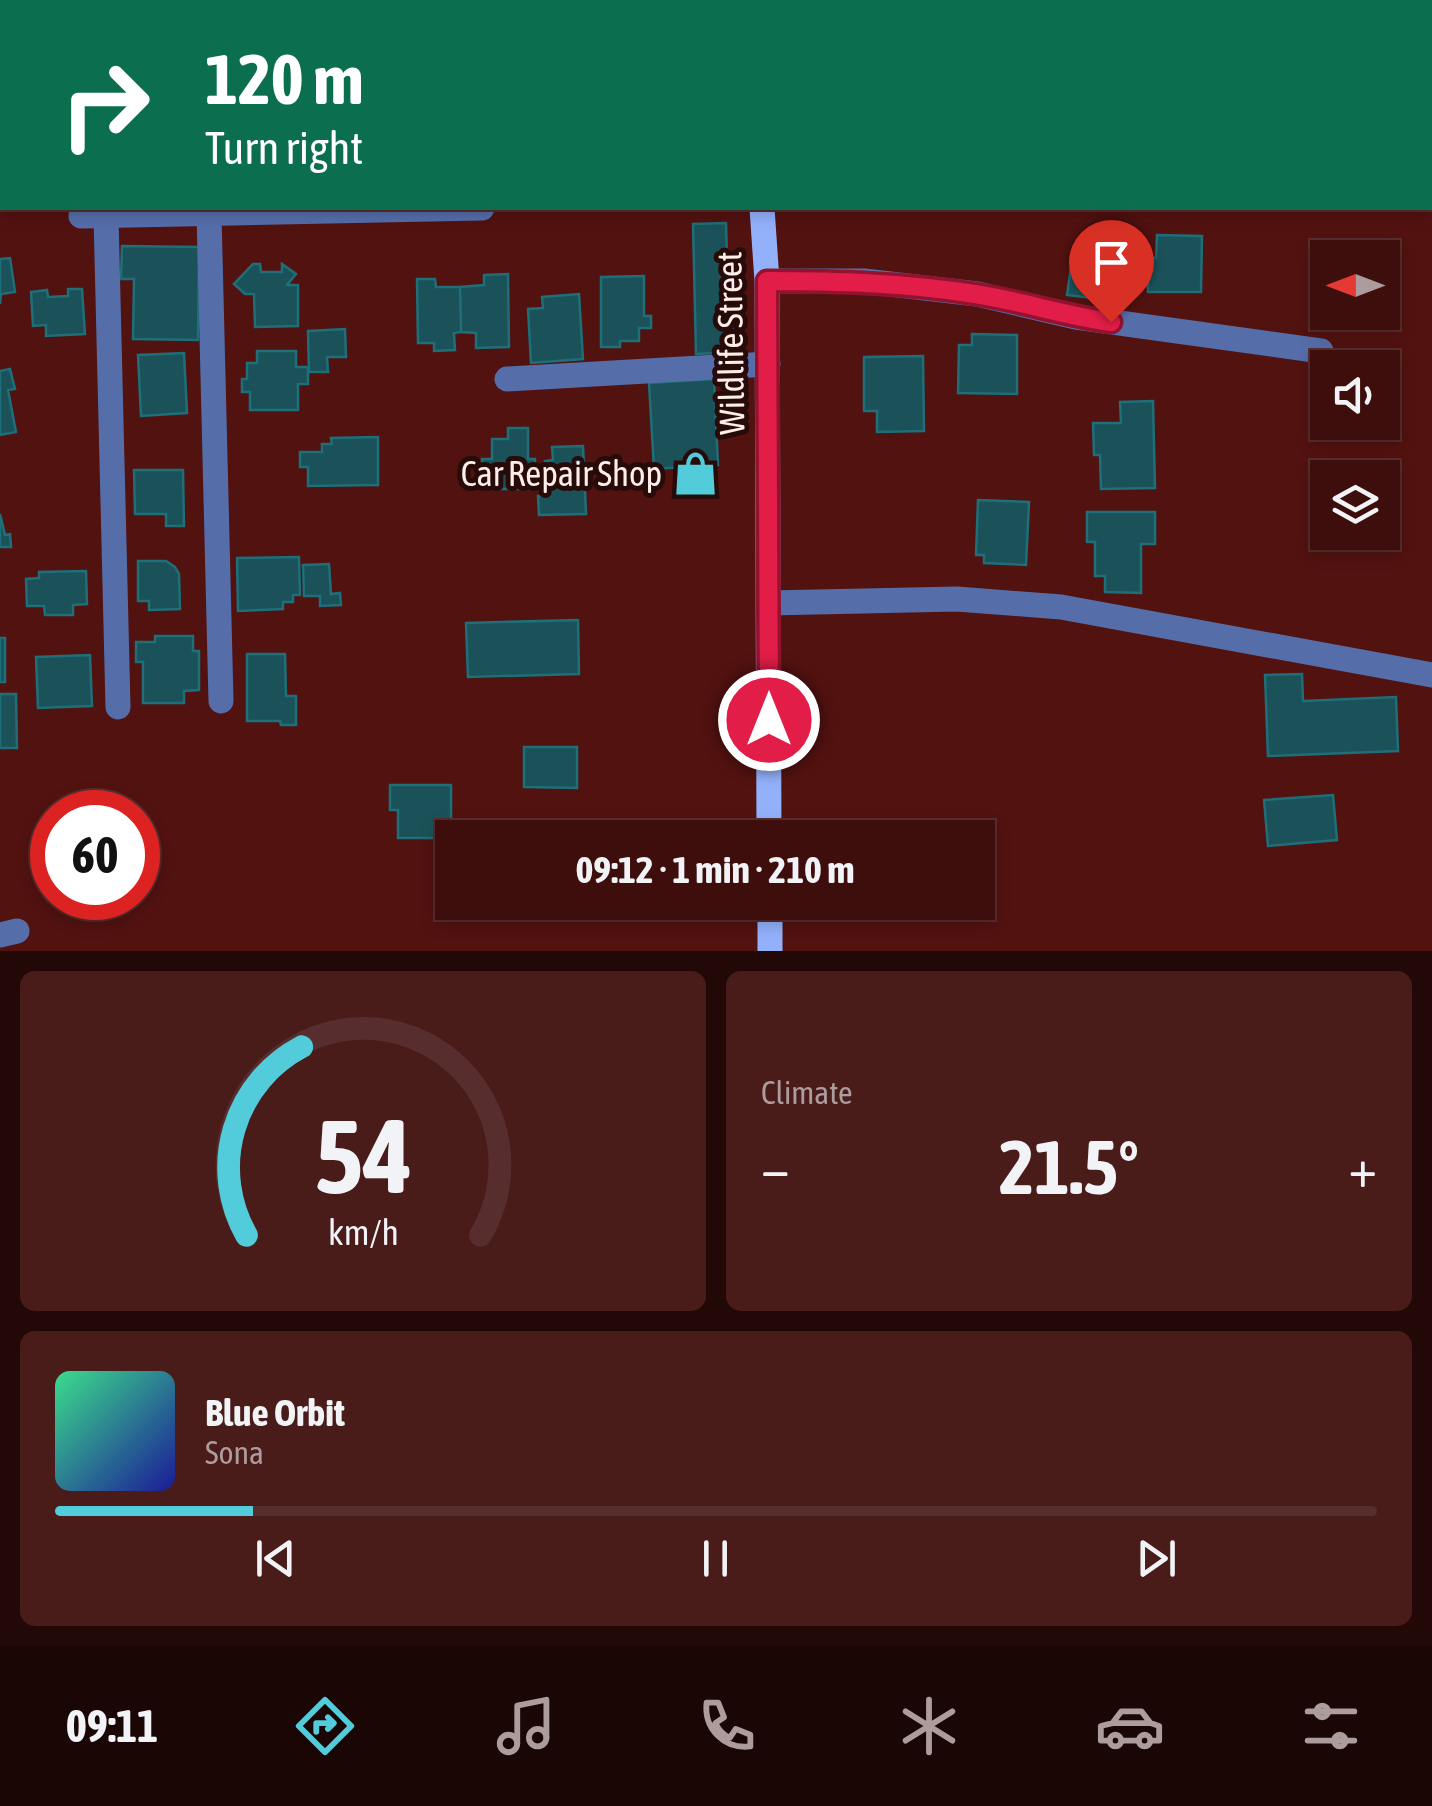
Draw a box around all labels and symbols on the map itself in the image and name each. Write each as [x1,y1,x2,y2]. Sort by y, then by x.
pin [1069,220,1154,323]
north arrow [1310,240,1400,330]
street label: Wildlife Street [708,251,752,435]
shop icon: Car Repair Shop [671,450,719,498]
place label: Car Repair Shop [461,453,662,493]
position arrow [717,668,821,772]
speed limit sign: 60 [30,790,160,920]

